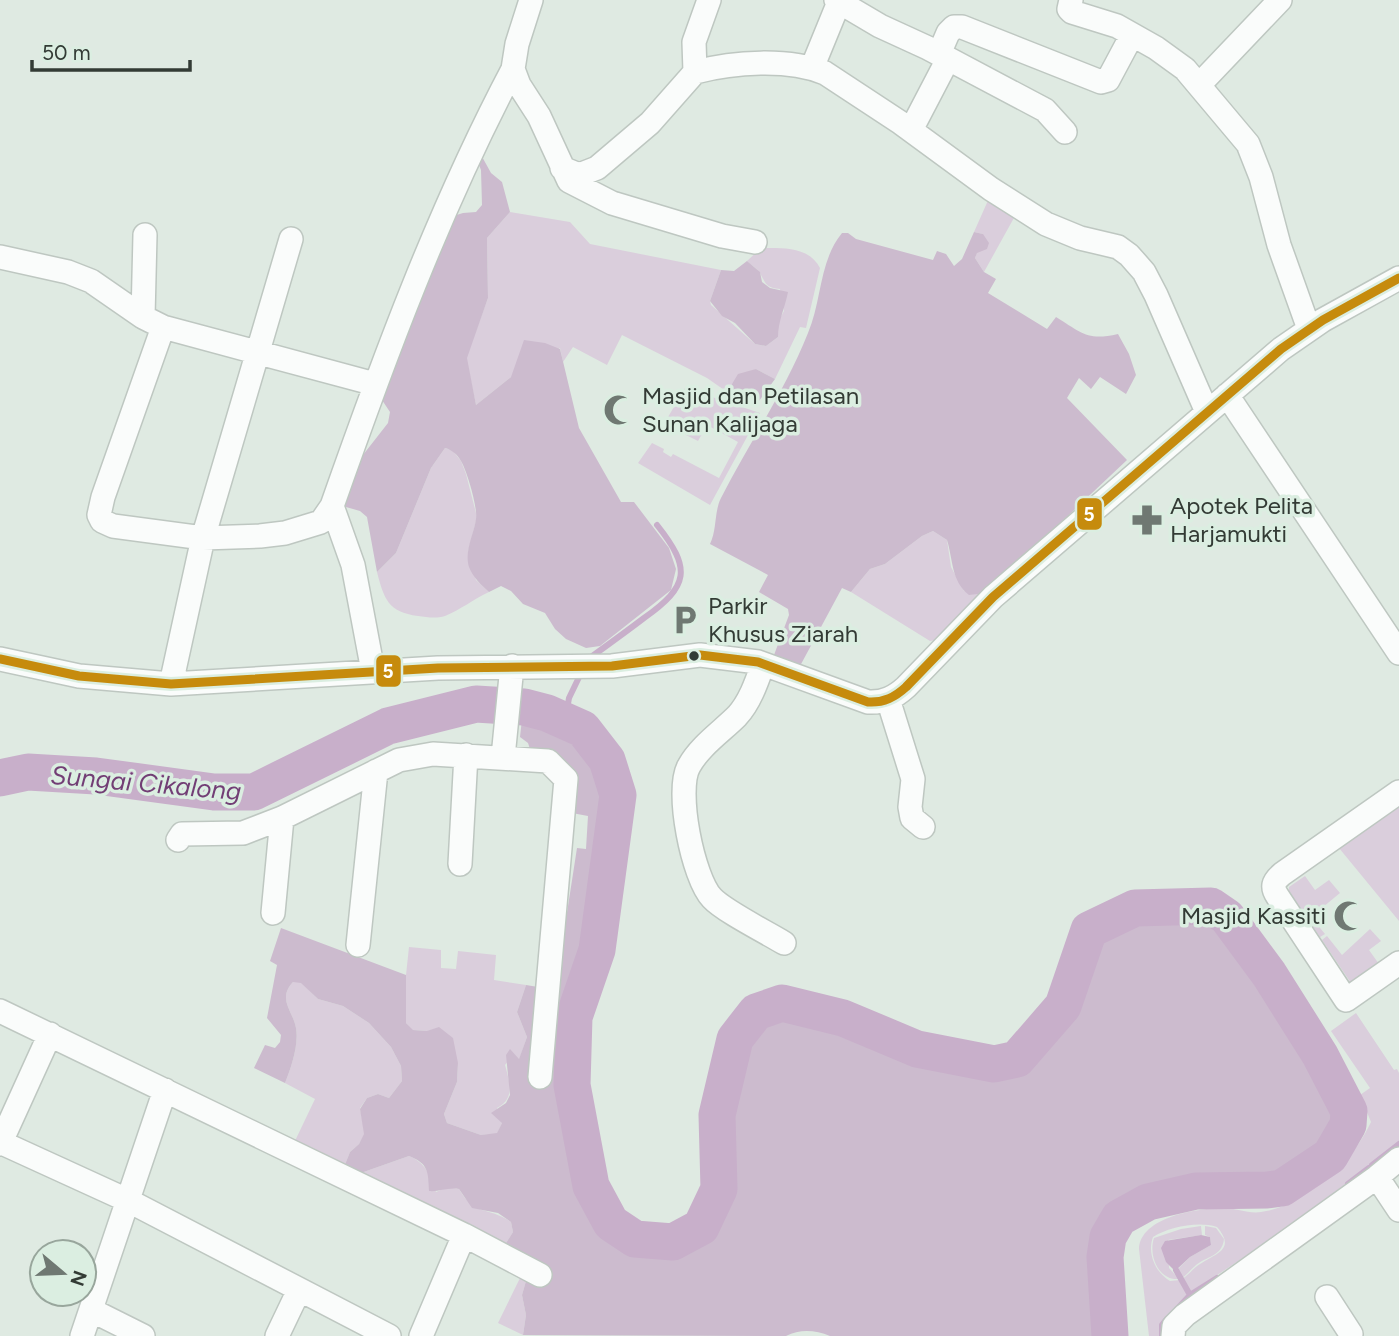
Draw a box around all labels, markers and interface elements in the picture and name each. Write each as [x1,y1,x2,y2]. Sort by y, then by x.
scale bar [32,28,189,72]
text: 50 m [42,40,91,65]
place label: Masjid dan Petilasan Sunan Kalijaga [642,381,859,438]
mosque icon: Masjid dan Petilasan Sunan Kalijaga [602,393,636,427]
place label: Apotek Pelita Harjamukti [1170,491,1313,548]
line badge: 5 [1076,497,1103,531]
text: 5 [1083,503,1095,526]
pharmacy icon: Apotek Pelita Harjamukti [1130,503,1164,537]
place label: Parkir Khusus Ziarah [708,591,858,648]
parking icon: Parkir Khusus Ziarah [668,603,702,637]
unlabelled marker [687,649,701,663]
line badge: 5 [375,654,402,688]
text: 5 [382,660,394,683]
water label: Sungai Cikalong [49,759,243,807]
mosque icon: Masjid Kassiti [1332,899,1366,933]
place label: Masjid Kassiti [1181,901,1326,930]
north arrow [28,1238,98,1308]
text: N [65,1268,92,1289]

